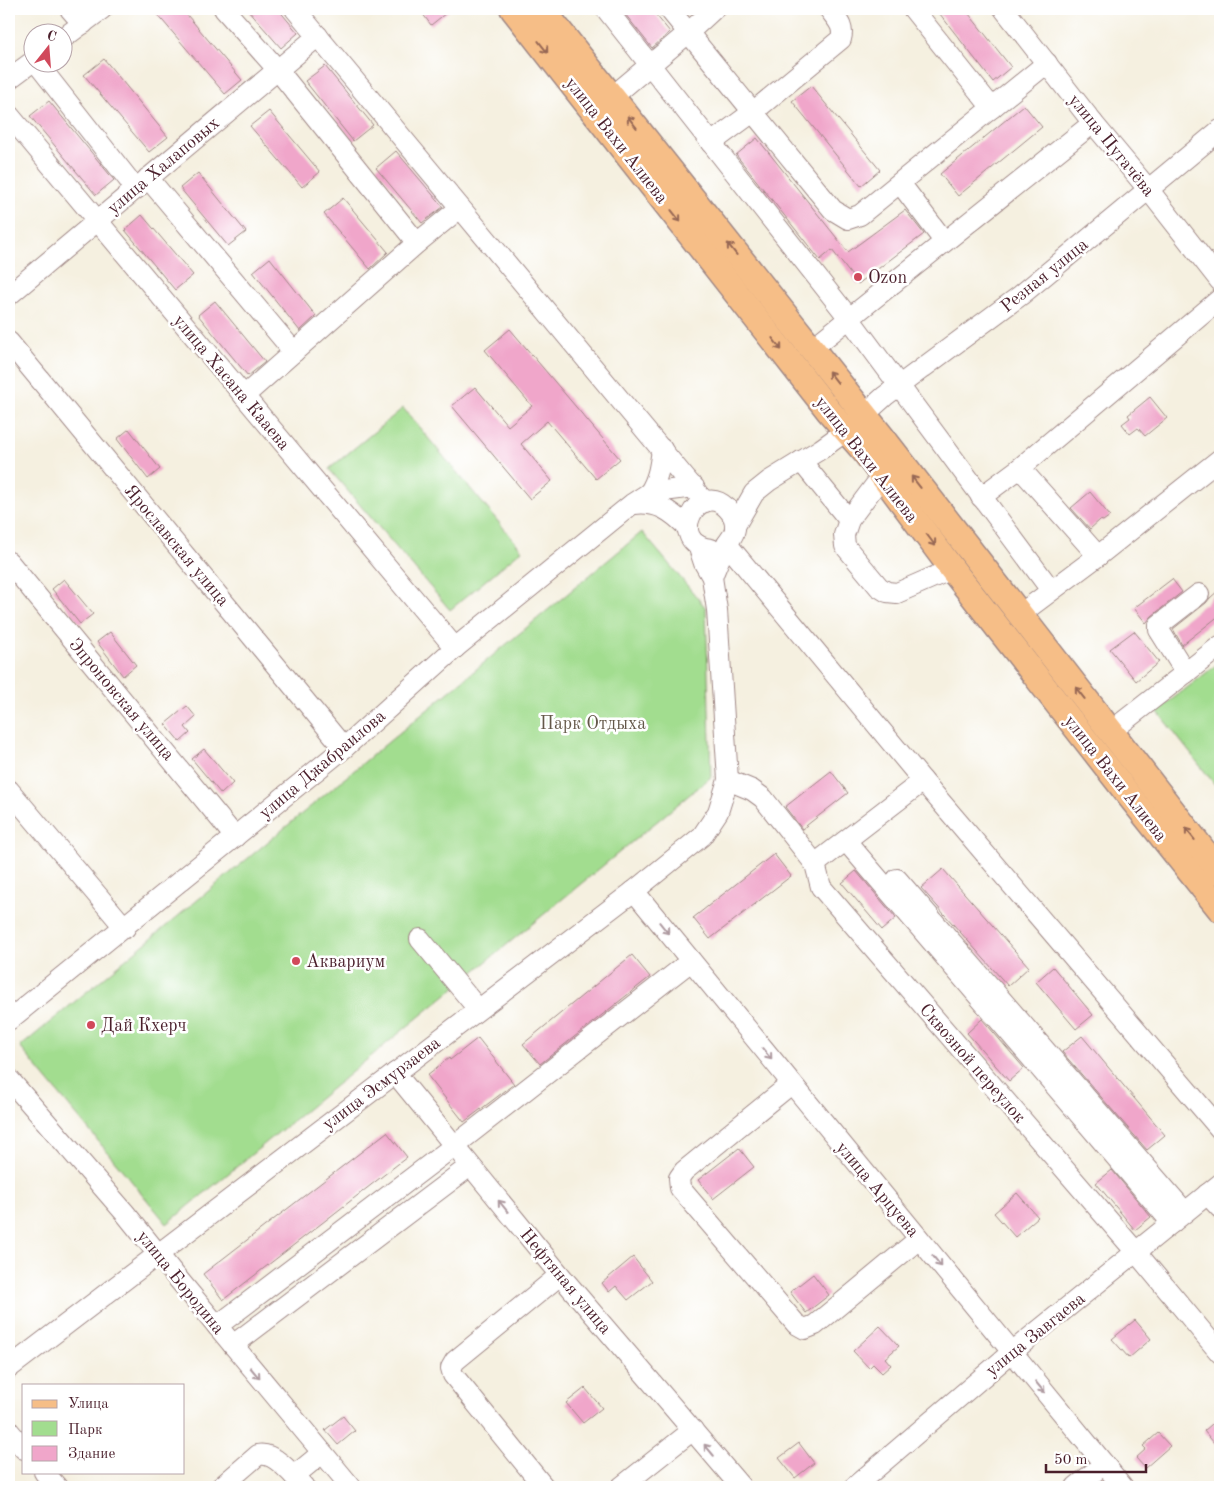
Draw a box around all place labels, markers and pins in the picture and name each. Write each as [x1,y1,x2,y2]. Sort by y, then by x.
place label: Ozon [868,269,907,287]
marker: Ozon [852,271,864,283]
place label: Аквариум [306,953,385,971]
marker: Аквариум [290,955,302,967]
place label: Дай Кхерч [101,1017,187,1035]
marker: Дай Кхерч [85,1019,97,1031]

